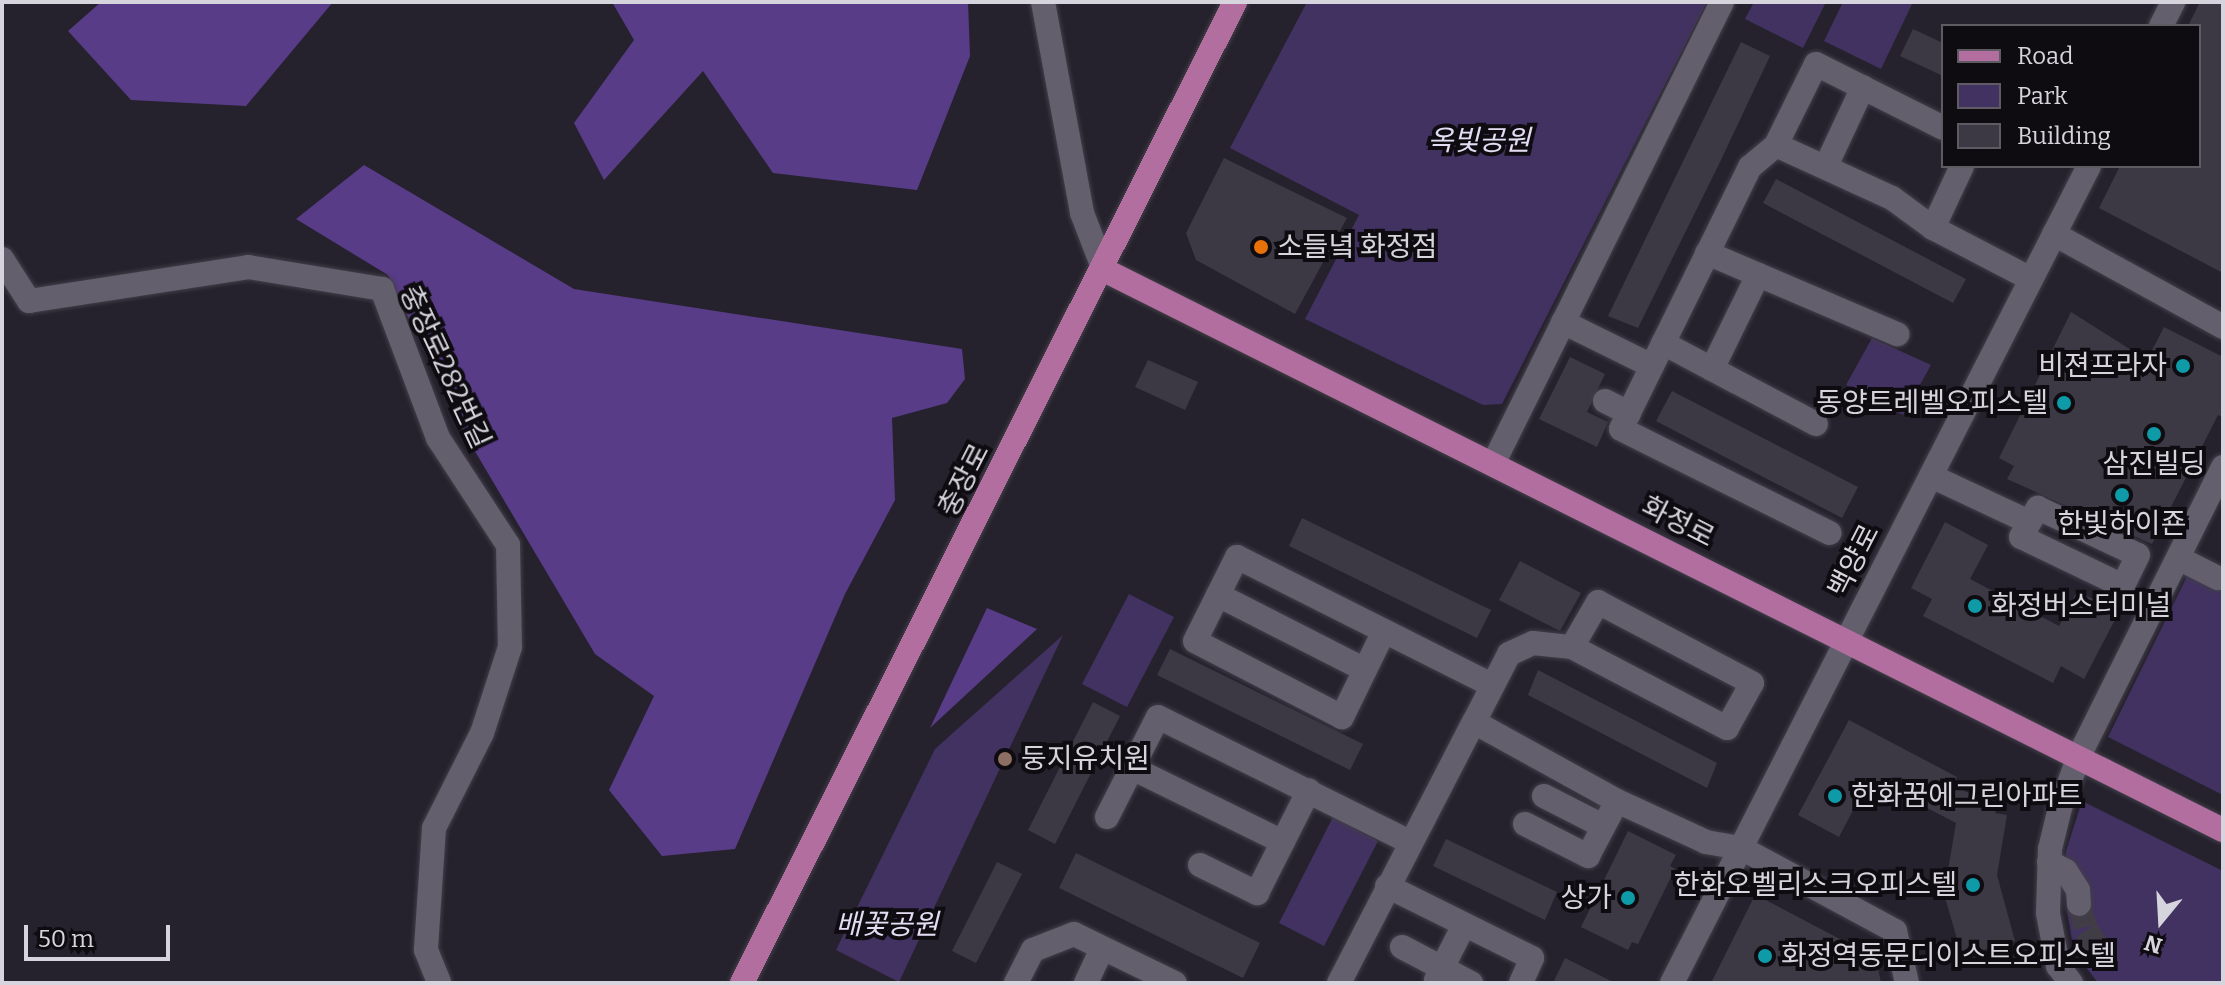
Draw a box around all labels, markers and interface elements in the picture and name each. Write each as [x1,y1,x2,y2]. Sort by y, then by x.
legend [1941,24,2201,168]
text: Road [2017,42,2073,70]
text: Park [2017,82,2068,110]
text: Building [2017,122,2111,150]
park label: 옥빛공원 [1427,124,1531,158]
place label: 소들녘 화정점 [1277,230,1437,264]
marker: 소들녘 화정점 [1252,238,1270,256]
street label: 충장로282번길 [393,280,497,454]
place label: 비젼프라자 [2038,349,2167,383]
marker: 비젼프라자 [2174,357,2192,375]
place label: 동양트레벨오피스텔 [1816,386,2048,420]
marker: 동양트레벨오피스텔 [2055,394,2073,412]
marker: 삼진빌딩 [2145,425,2163,443]
street label: 충장로 [931,438,997,522]
place label: 삼진빌딩 [2102,447,2206,481]
marker: 한빛하이죤 [2113,486,2131,504]
street label: 화정로 [1636,489,1720,555]
place label: 한빛하이죤 [2058,507,2186,541]
street label: 백양로 [1821,519,1887,603]
place label: 화정버스터미널 [1991,589,2171,623]
marker: 화정버스터미널 [1966,597,1984,615]
place label: 둥지유치원 [1021,742,1150,776]
marker: 둥지유치원 [996,750,1014,768]
place label: 한화꿈에그린아파트 [1851,779,2083,813]
marker: 한화꿈에그린아파트 [1826,787,1844,805]
place label: 한화오벨리스크오피스텔 [1674,868,1957,902]
marker: 한화오벨리스크오피스텔 [1964,876,1982,894]
place label: 상가 [1560,881,1612,915]
north arrow [2121,881,2201,961]
marker: 상가 [1619,889,1637,907]
park label: 배꽃공원 [835,908,939,942]
scale bar [28,909,174,959]
text: 50 m [38,925,94,953]
text: N [2141,929,2166,960]
place label: 화정역동문디이스트오피스텔 [1781,939,2116,973]
marker: 화정역동문디이스트오피스텔 [1756,947,1774,965]

